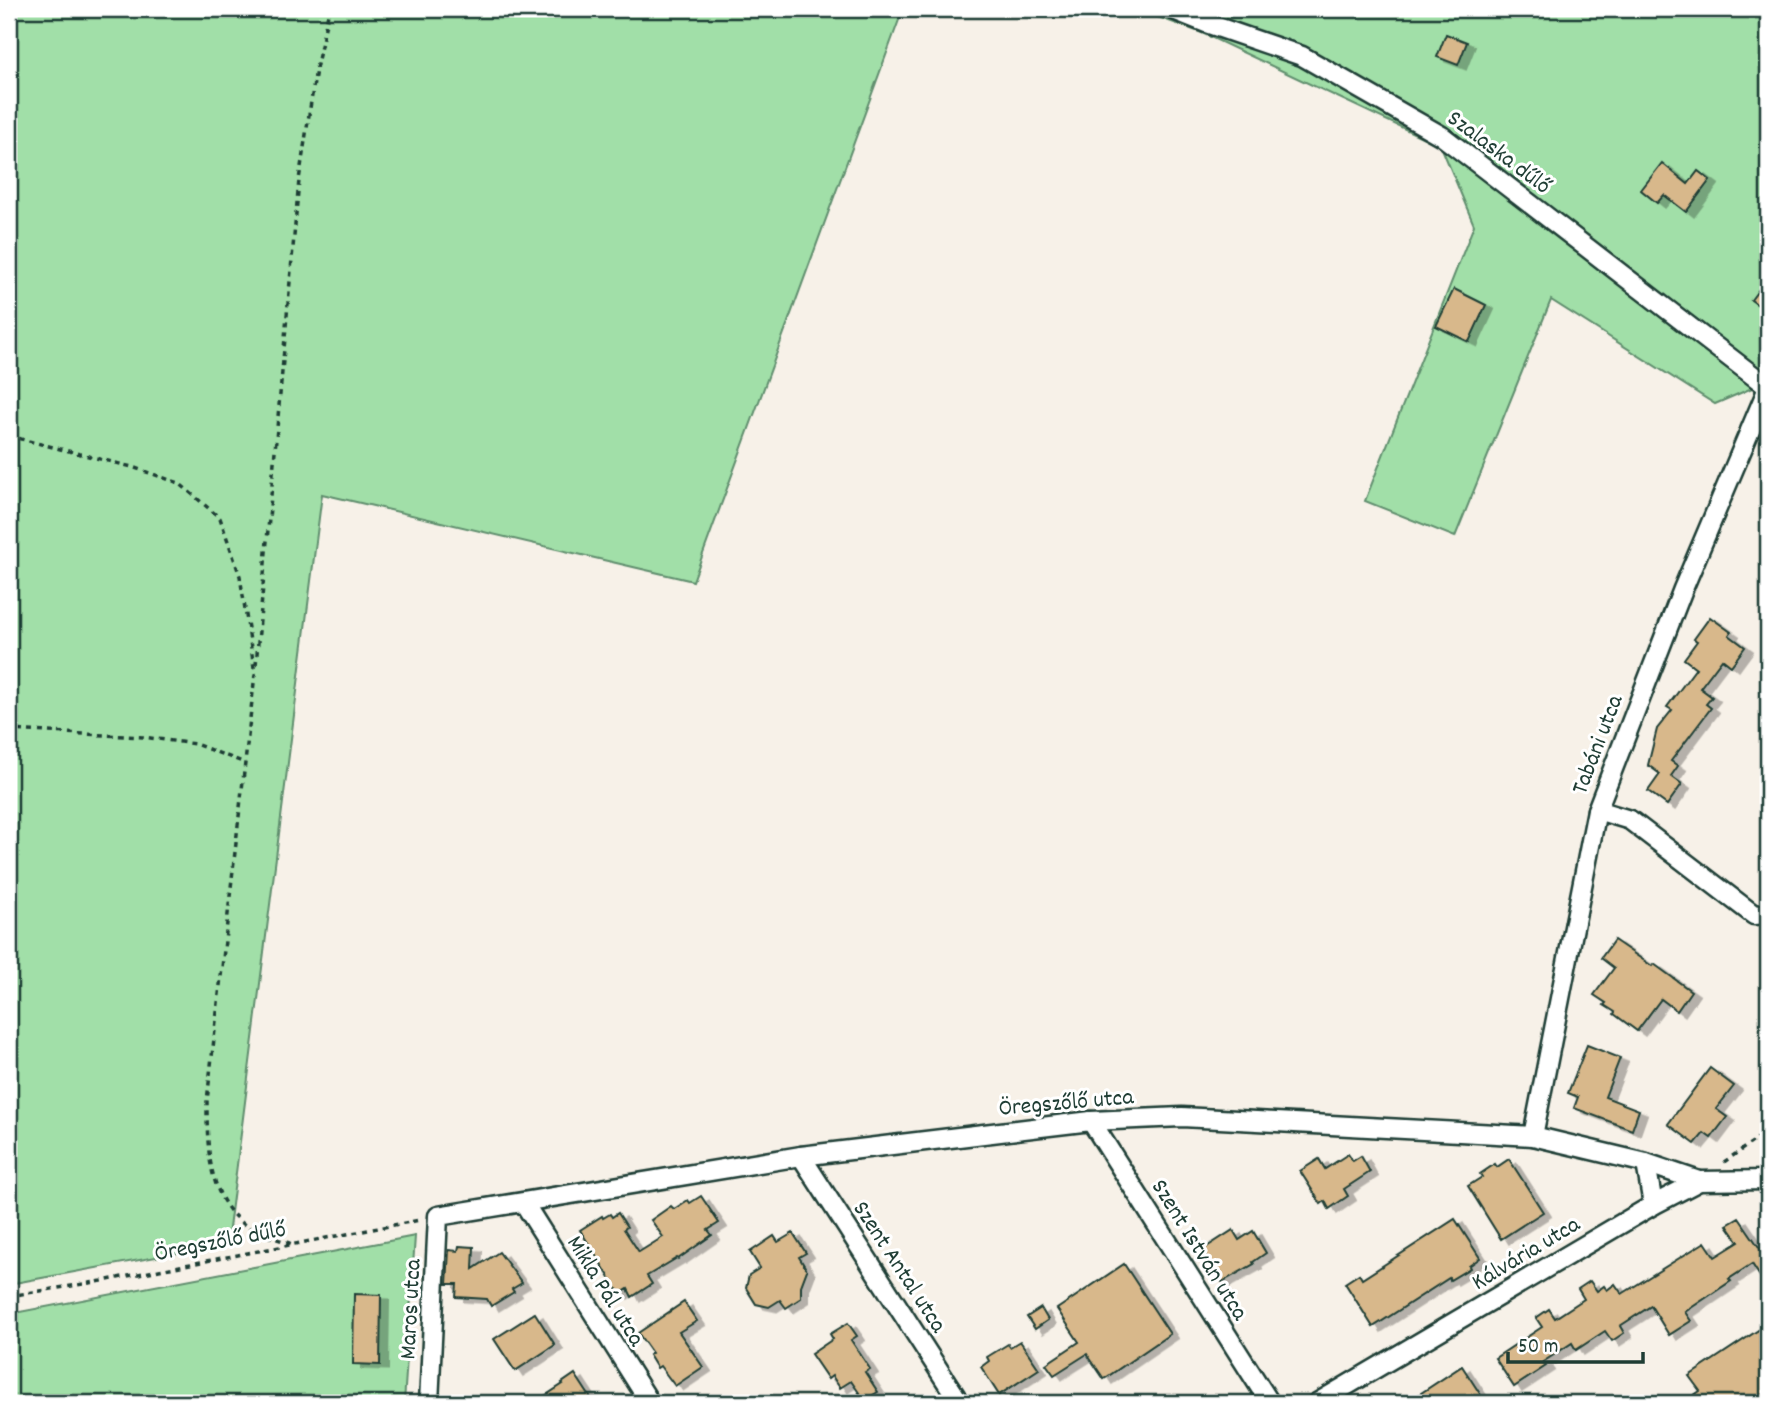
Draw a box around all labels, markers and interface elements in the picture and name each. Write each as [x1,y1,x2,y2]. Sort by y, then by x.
street label: Szalaska dűlő [1439,103,1558,204]
street label: Tabáni utca [1564,690,1634,800]
street label: Öregszőlő utca [998,1081,1136,1127]
street label: Szent István utca [1141,1173,1256,1328]
street label: Szent Antal utca [843,1195,954,1341]
street label: Kálvária utca [1466,1208,1588,1300]
street label: Öregszőlő dűlő [152,1214,289,1272]
street label: Mikla Pál utca [557,1230,652,1354]
street label: Maros utca [392,1257,432,1360]
scale bar [1508,1321,1642,1365]
text: 50 m [1518,1333,1558,1363]

